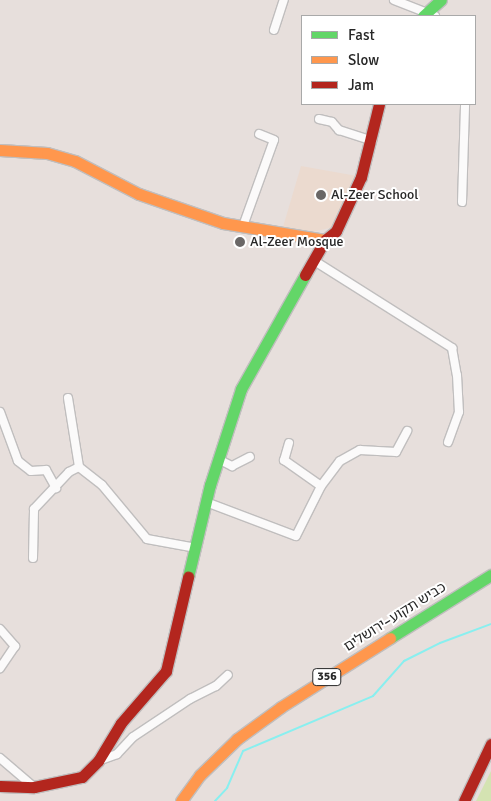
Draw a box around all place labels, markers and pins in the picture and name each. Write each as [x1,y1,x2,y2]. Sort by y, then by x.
place label: Al-Zeer School [331,187,418,203]
marker: Al-Zeer School [315,189,327,201]
place label: Al-Zeer Mosque [250,234,344,250]
marker: Al-Zeer Mosque [234,236,246,248]

